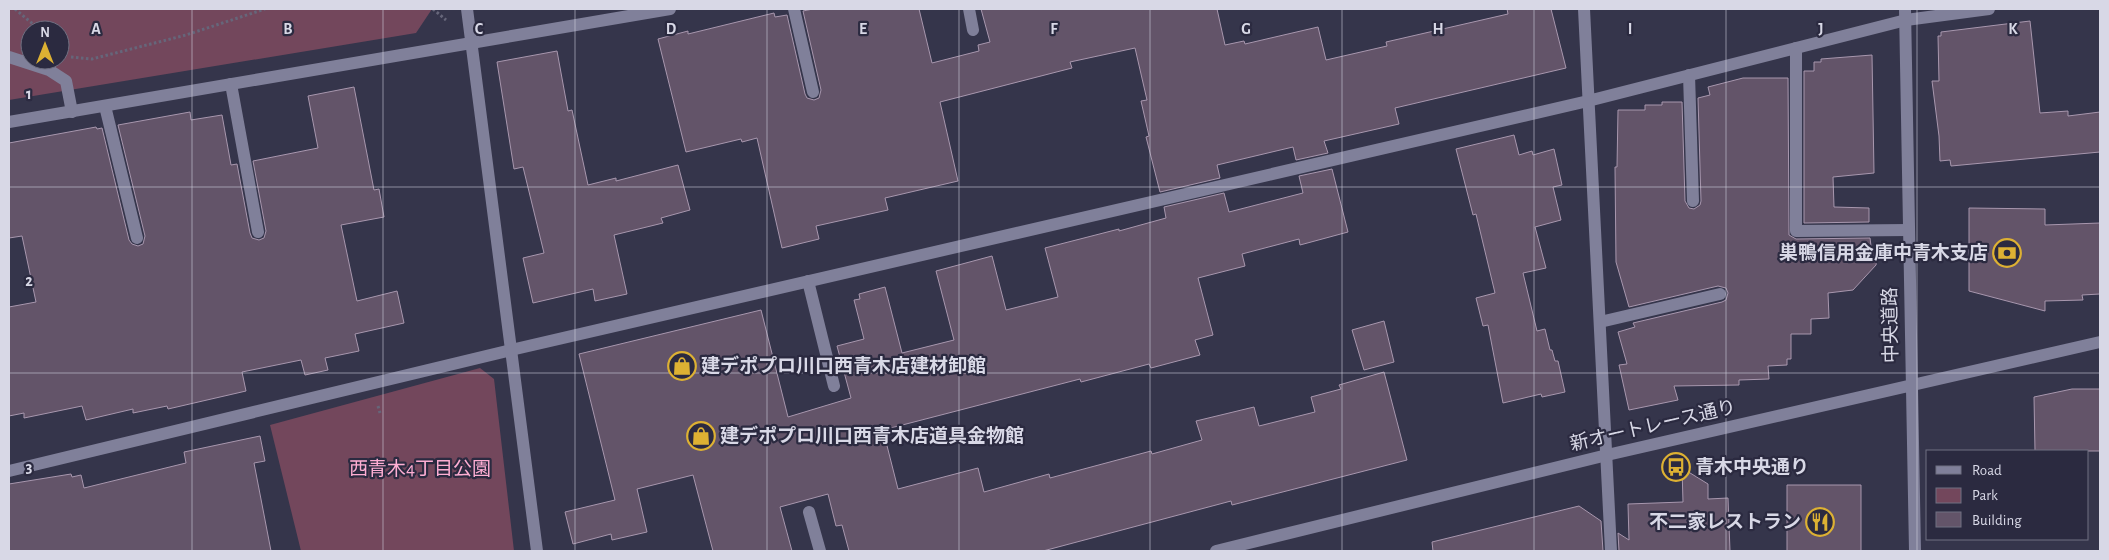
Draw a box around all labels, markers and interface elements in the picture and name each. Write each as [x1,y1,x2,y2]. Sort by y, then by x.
north arrow [20,20,70,70]
text: A [91,21,101,37]
text: B [283,21,293,37]
text: C [475,21,484,37]
text: D [666,21,677,37]
text: E [859,21,867,37]
text: F [1050,21,1058,37]
text: G [1241,21,1251,37]
text: H [1432,21,1444,37]
text: I [1628,21,1632,37]
text: J [1818,21,1824,37]
text: K [2008,21,2018,37]
text: N [40,26,50,40]
text: 1 [26,86,32,102]
bank icon: 巣鴨信用金庫中青木支店 [1992,238,2022,268]
place label: 巣鴨信用金庫中青木支店 [1779,242,1988,263]
text: 2 [25,273,33,289]
street label: 中央道路 [1880,287,1901,363]
shop icon: 建デポプロ川口西青木店建材卸館 [667,351,697,381]
place label: 建デポプロ川口西青木店建材卸館 [701,355,986,376]
street label: 新オートレース通り [1568,397,1738,454]
shop icon: 建デポプロ川口西青木店道具金物館 [686,421,716,451]
place label: 建デポプロ川口西青木店道具金物館 [720,425,1024,446]
legend [1926,450,2089,540]
bus stop icon: 青木中央通り [1661,452,1691,482]
place label: 青木中央通り [1695,457,1809,477]
park label: 西青木4丁目公園 [349,458,491,479]
text: 3 [26,459,33,475]
text: Road [1972,463,2002,478]
text: Park [1972,488,1998,503]
restaurant icon: 不二家レストラン [1805,507,1835,537]
place label: 不二家レストラン [1649,512,1801,532]
text: Building [1972,513,2022,528]

